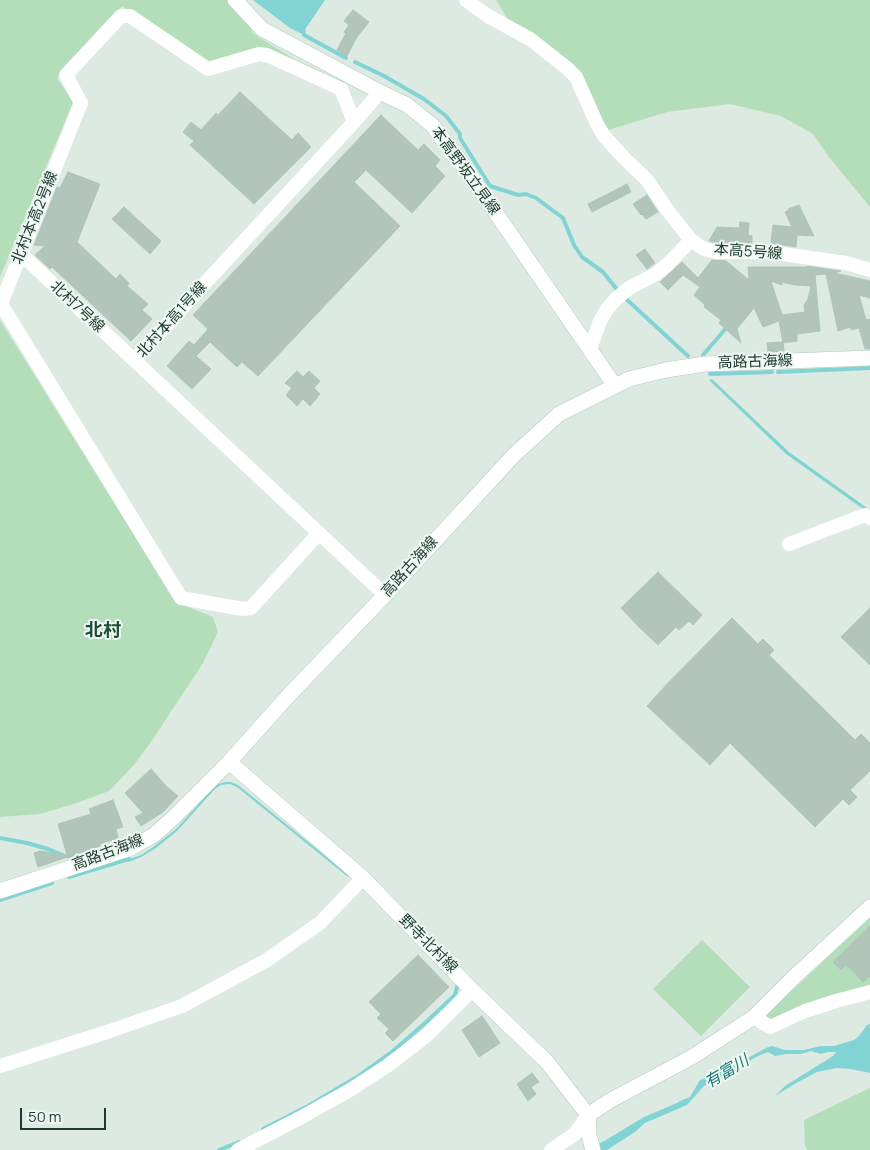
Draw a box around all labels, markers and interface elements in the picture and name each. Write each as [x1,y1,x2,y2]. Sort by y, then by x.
street label: 本高野坂立見線 [427,123,503,219]
street label: 北村本高2号線 [8,169,62,267]
street label: 本高5号線 [713,241,783,263]
street label: 北村7号線 [46,277,108,337]
street label: 北村本高1号線 [133,278,211,362]
street label: 高路古海線 [717,352,793,372]
street label: 高路古海線 [378,533,442,601]
district label: 北村 [85,620,121,642]
street label: 高路古海線 [70,831,146,875]
street label: 野寺北村線 [395,911,461,977]
water label: 有富川 [701,1051,753,1093]
scale bar [22,1098,109,1130]
text: 50 m [28,1106,62,1127]

